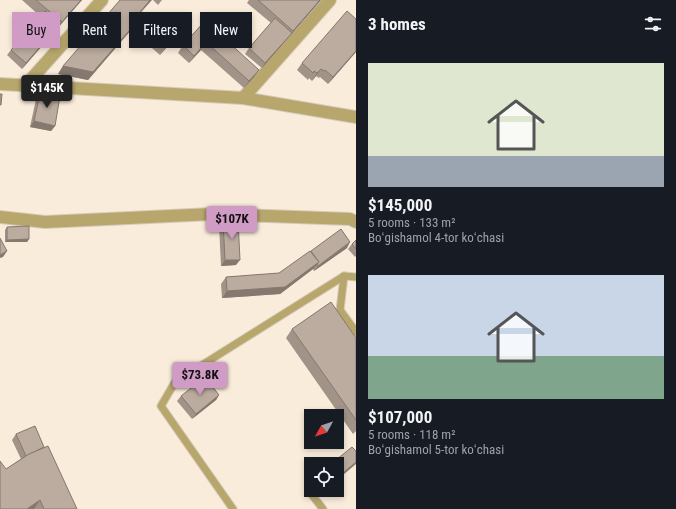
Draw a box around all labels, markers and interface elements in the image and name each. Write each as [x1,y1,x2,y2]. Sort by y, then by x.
chip: Buy [12,12,60,48]
chip: Rent [68,12,121,48]
chip: Filters [129,12,192,48]
chip: New [200,12,252,48]
icon: filters [642,13,664,35]
text: 3 homes [368,14,426,34]
pin: $145K [19,75,75,109]
text: $145K [30,80,64,95]
icon: home [480,89,552,161]
text: $145,000 [368,195,432,215]
pin: $107K [204,206,260,240]
text: $107K [215,211,249,226]
text: 5 rooms · 133 m² [368,215,455,230]
text: Boʻgishamol 4-tor koʻchasi [368,230,504,245]
icon: home [480,301,552,373]
pin: $73.8K [167,362,233,396]
text: $73.8K [181,367,219,382]
text: $107,000 [368,407,432,427]
north arrow [304,409,344,449]
map controls [304,409,344,497]
text: 5 rooms · 118 m² [368,427,455,442]
text: Boʻgishamol 5-tor koʻchasi [368,442,504,457]
button: locate [304,457,344,497]

